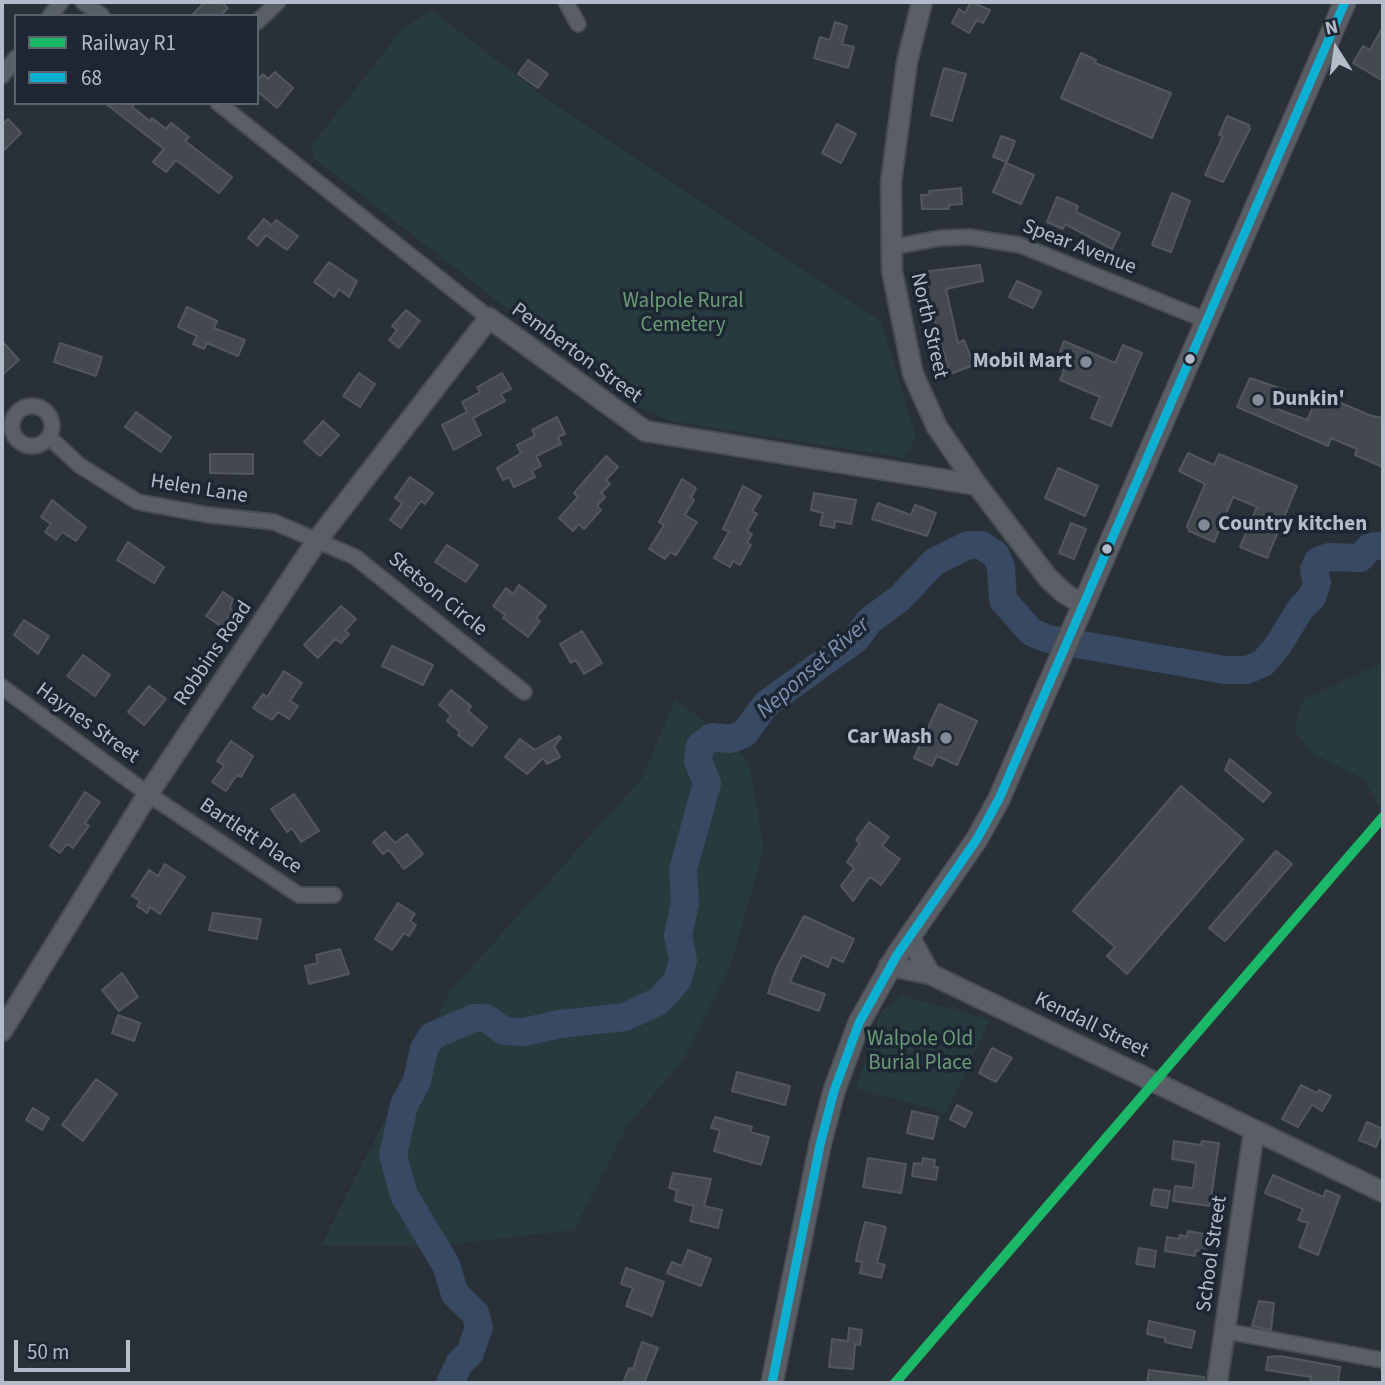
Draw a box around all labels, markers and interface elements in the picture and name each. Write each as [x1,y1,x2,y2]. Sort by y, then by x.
text: N [1323,13,1341,42]
legend [14,14,259,105]
north arrow [1301,14,1371,84]
text: Railway R1 [81,28,176,58]
text: 68 [81,63,102,93]
street label: Spear Avenue [1019,215,1139,281]
street label: North Street [904,271,952,381]
park label: Walpole Rural Cemetery [622,289,744,339]
street label: Pemberton Street [506,298,646,410]
place label: Mobil Mart [973,349,1072,375]
unlabelled marker [1183,352,1197,366]
marker: Mobil Mart [1078,354,1094,370]
place label: Dunkin' [1272,387,1345,413]
marker: Dunkin' [1250,392,1266,408]
street label: Helen Lane [149,470,249,510]
place label: Country kitchen [1218,512,1367,538]
marker: Country kitchen [1196,517,1212,533]
unlabelled marker [1100,542,1114,556]
street label: Stetson Circle [382,547,492,643]
street label: Robbins Road [170,597,258,711]
water label: Neponset River [752,612,876,726]
street label: Haynes Street [30,678,144,770]
place label: Car Wash [847,725,932,751]
marker: Car Wash [938,730,954,746]
street label: Bartlett Place [194,793,306,881]
street label: Kendall Street [1030,988,1152,1064]
park label: Walpole Old Burial Place [867,1027,973,1077]
street label: School Street [1192,1194,1234,1314]
scale bar [18,1326,133,1370]
text: 50 m [27,1337,69,1367]

